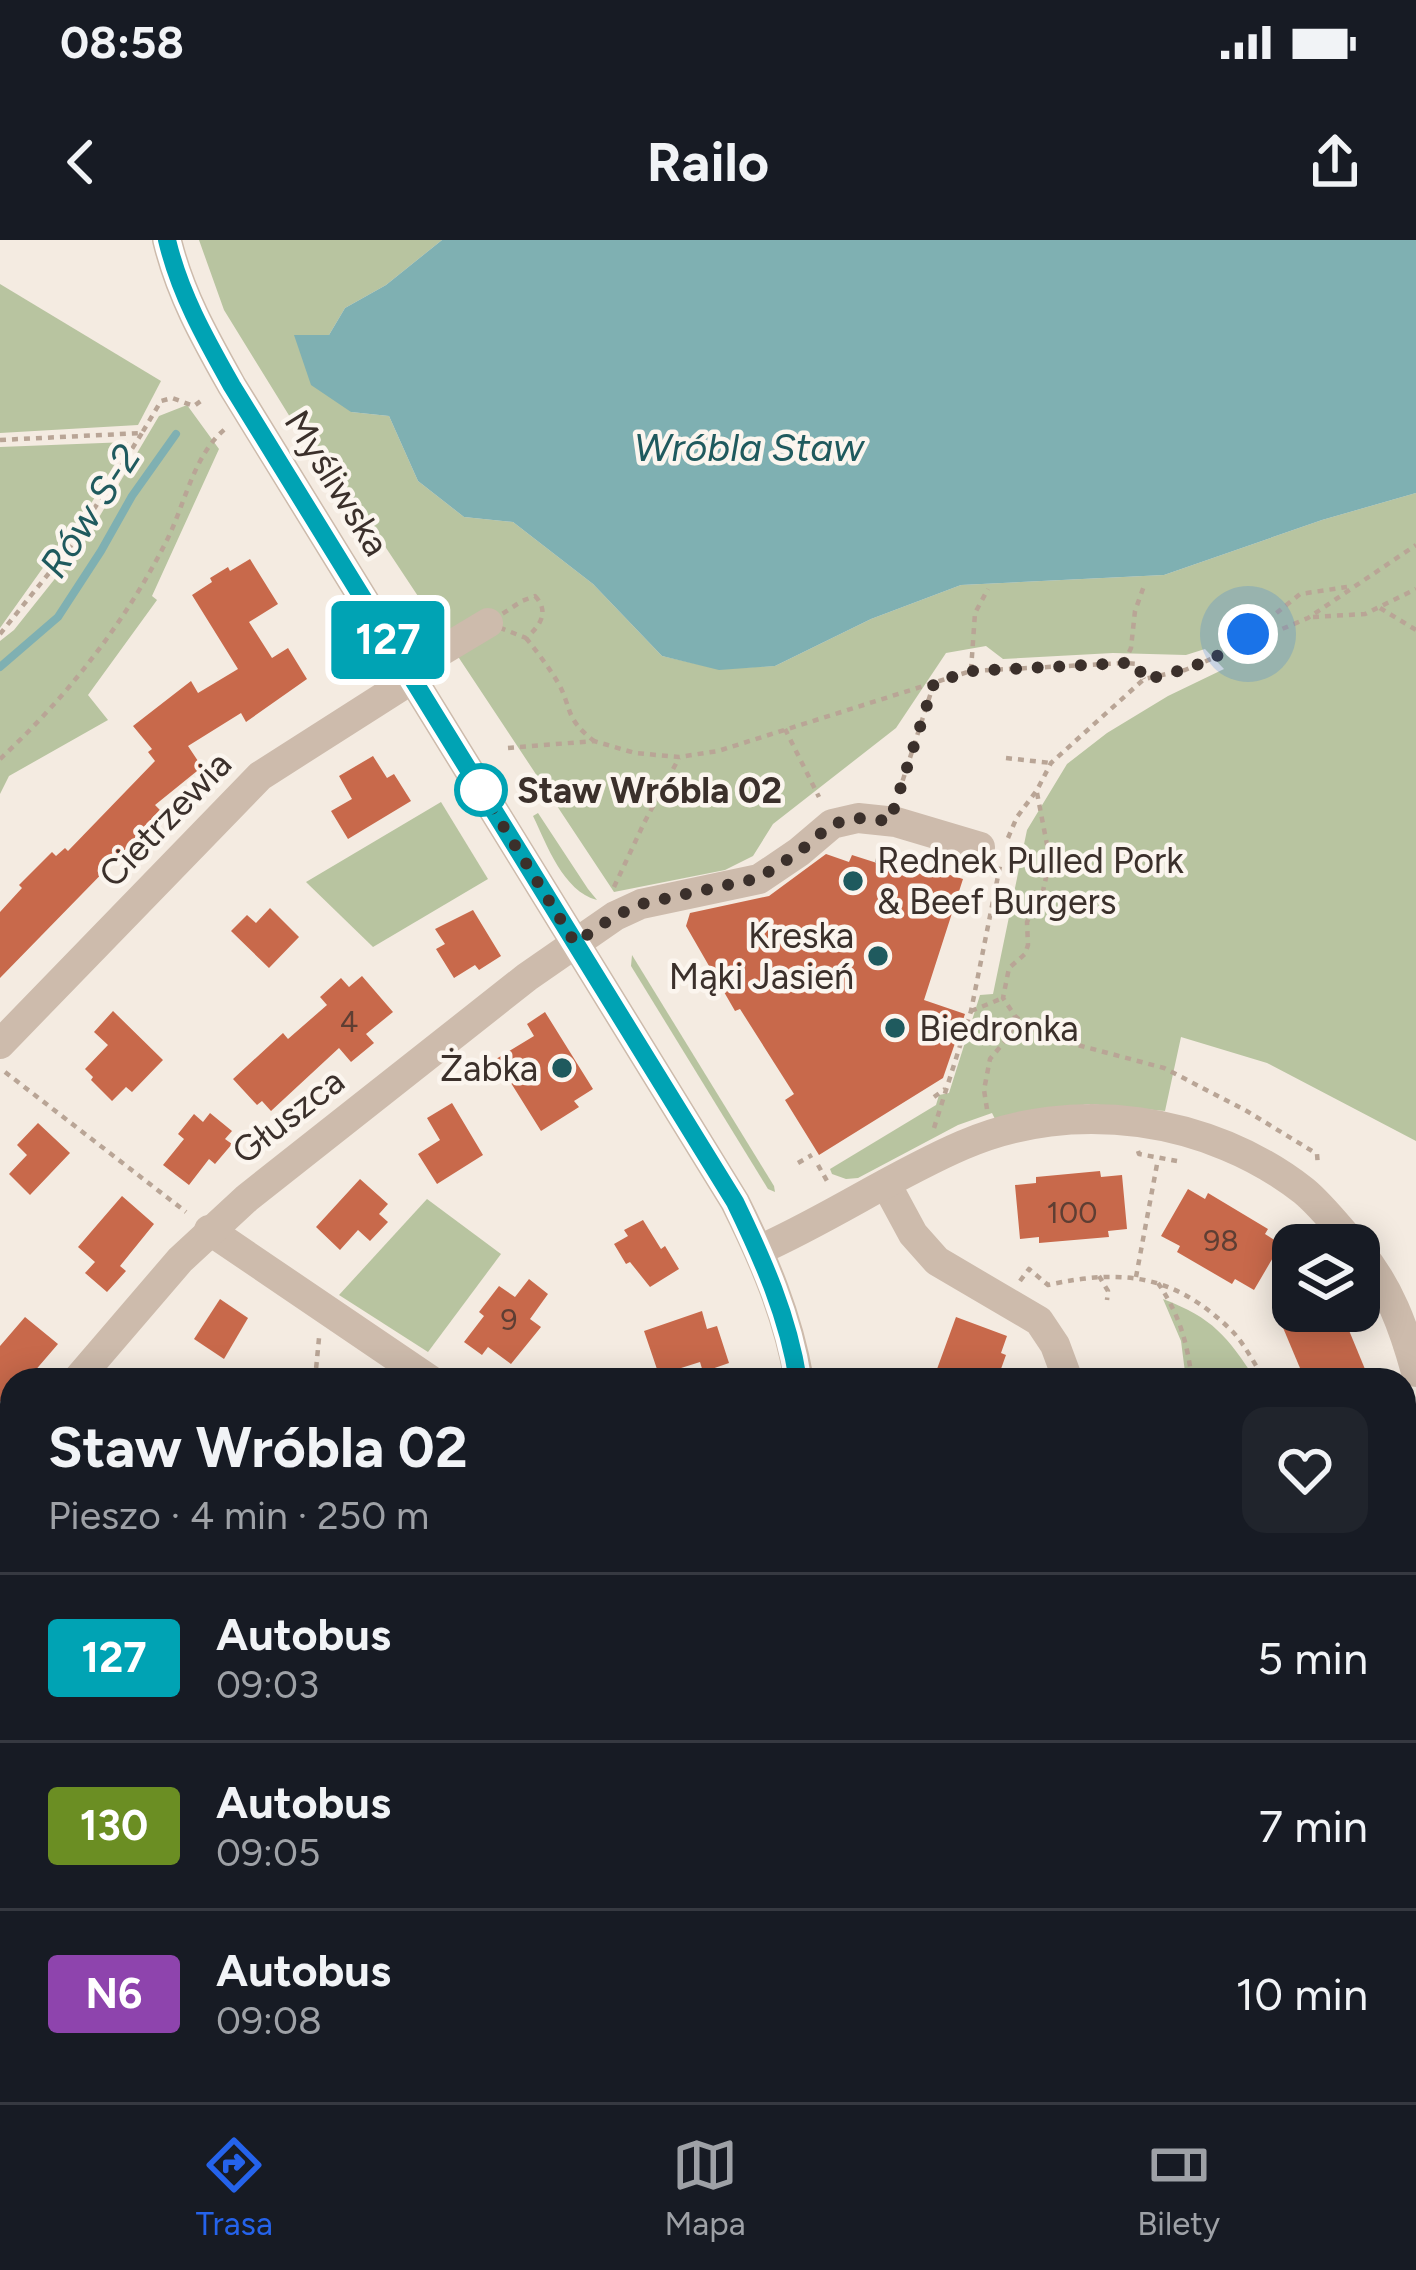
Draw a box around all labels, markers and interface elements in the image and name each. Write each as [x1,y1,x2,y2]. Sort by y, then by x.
text: 08:58 [60,15,184,69]
icon: back [48,129,114,195]
icon: share [1302,129,1368,195]
text: Railo [647,130,769,195]
street label: Myśliwska [276,402,398,564]
water label: Wróbla Staw [634,424,865,471]
water label: Rów S-2 [30,436,150,586]
line badge: 127 [319,601,457,679]
your location [1218,604,1278,664]
text: 127 [355,614,421,665]
street label: Cietrzewia [90,742,240,896]
marker: Staw Wróbla 02 [456,765,506,815]
place label: Staw Wróbla 02 [517,769,782,812]
place label: Rednek Pulled Pork & Beef Burgers [877,839,1184,923]
marker: Rednek Pulled Pork & Beef Burgers [840,868,866,894]
place label: Kreska Mąki Jasień [669,914,854,998]
marker: Kreska Mąki Jasień [865,943,891,969]
house number: 4 [340,1003,358,1040]
place label: Biedronka [919,1007,1079,1050]
marker: Biedronka [882,1015,908,1041]
place label: Żabka [440,1047,538,1090]
marker: Żabka [549,1055,575,1081]
street label: Głuszca [224,1059,352,1173]
house number: 100 [1047,1194,1097,1231]
house number: 98 [1203,1222,1239,1259]
map controls [1272,1224,1380,1332]
button: layers [1272,1224,1380,1332]
house number: 9 [501,1301,517,1338]
button: heart [1242,1407,1368,1533]
text: Staw Wróbla 02 [48,1413,468,1481]
text: Pieszo · 4 min · 250 m [48,1492,429,1539]
text: Autobus [216,1607,391,1661]
text: 5 min [1257,1631,1368,1685]
text: 127 [81,1632,147,1683]
text: 09:03 [216,1661,319,1708]
text: Autobus [216,1775,391,1829]
text: 7 min [1259,1799,1368,1853]
text: 130 [80,1800,148,1851]
text: 09:05 [216,1829,320,1876]
text: Autobus [216,1943,391,1997]
text: 10 min [1236,1967,1368,2021]
text: N6 [86,1968,142,2019]
text: 09:08 [216,1997,322,2044]
tab: Trasa [196,2132,273,2243]
tab: Mapa [664,2132,746,2243]
tab: Bilety [1137,2132,1220,2243]

